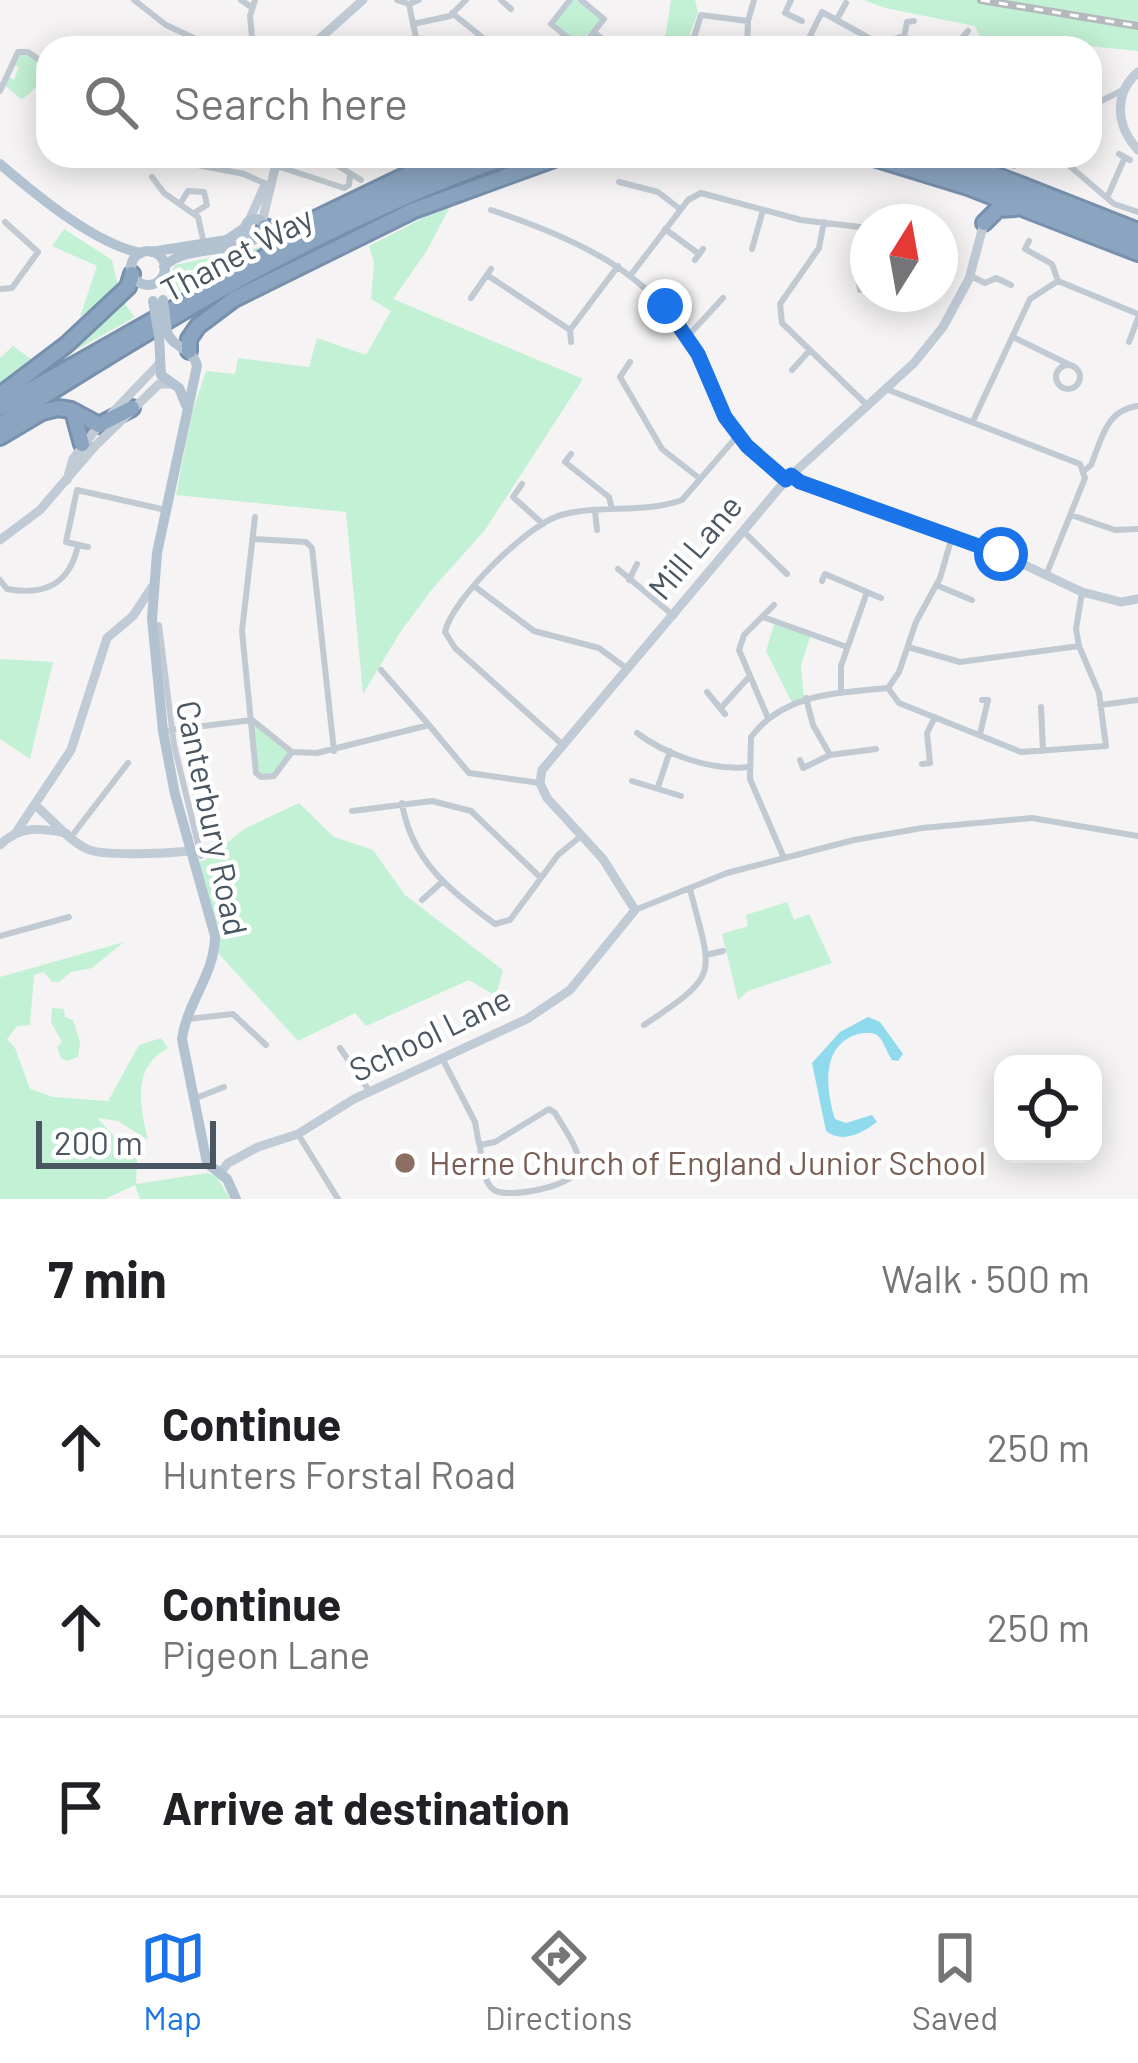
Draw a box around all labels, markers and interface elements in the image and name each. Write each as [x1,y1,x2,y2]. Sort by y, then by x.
search box [36,36,1102,168]
icon: search [78,69,144,135]
text: Search here [174,75,408,129]
street label: Thanet Way [154,196,319,310]
north arrow [850,204,958,312]
route end [638,279,692,333]
street label: Mill Lane [639,486,750,607]
route start [974,527,1028,581]
street label: Canterbury Road [169,697,257,939]
street label: School Lane [342,977,517,1089]
map controls [994,1055,1102,1163]
button: locate [994,1055,1102,1163]
scale bar [36,1115,216,1168]
text: 200 m [54,1122,143,1162]
place label: Herne Church of England Junior School [429,1142,986,1182]
marker: Herne Church of England Junior School [392,1150,418,1176]
text: 7 min [48,1247,167,1308]
text: Walk · 500 m [881,1254,1090,1301]
text: Continue [162,1396,341,1450]
icon: ahead [48,1414,114,1480]
text: 250 m [987,1423,1090,1470]
text: Hunters Forstal Road [162,1450,516,1497]
text: Continue [162,1576,341,1630]
icon: ahead [48,1594,114,1660]
text: 250 m [987,1603,1090,1650]
text: Pigeon Lane [162,1630,370,1677]
icon: arrive [48,1774,114,1840]
text: Arrive at destination [162,1780,570,1834]
tab: Map [140,1925,206,2037]
tab: Directions [485,1925,632,2037]
tab: Saved [912,1925,998,2037]

